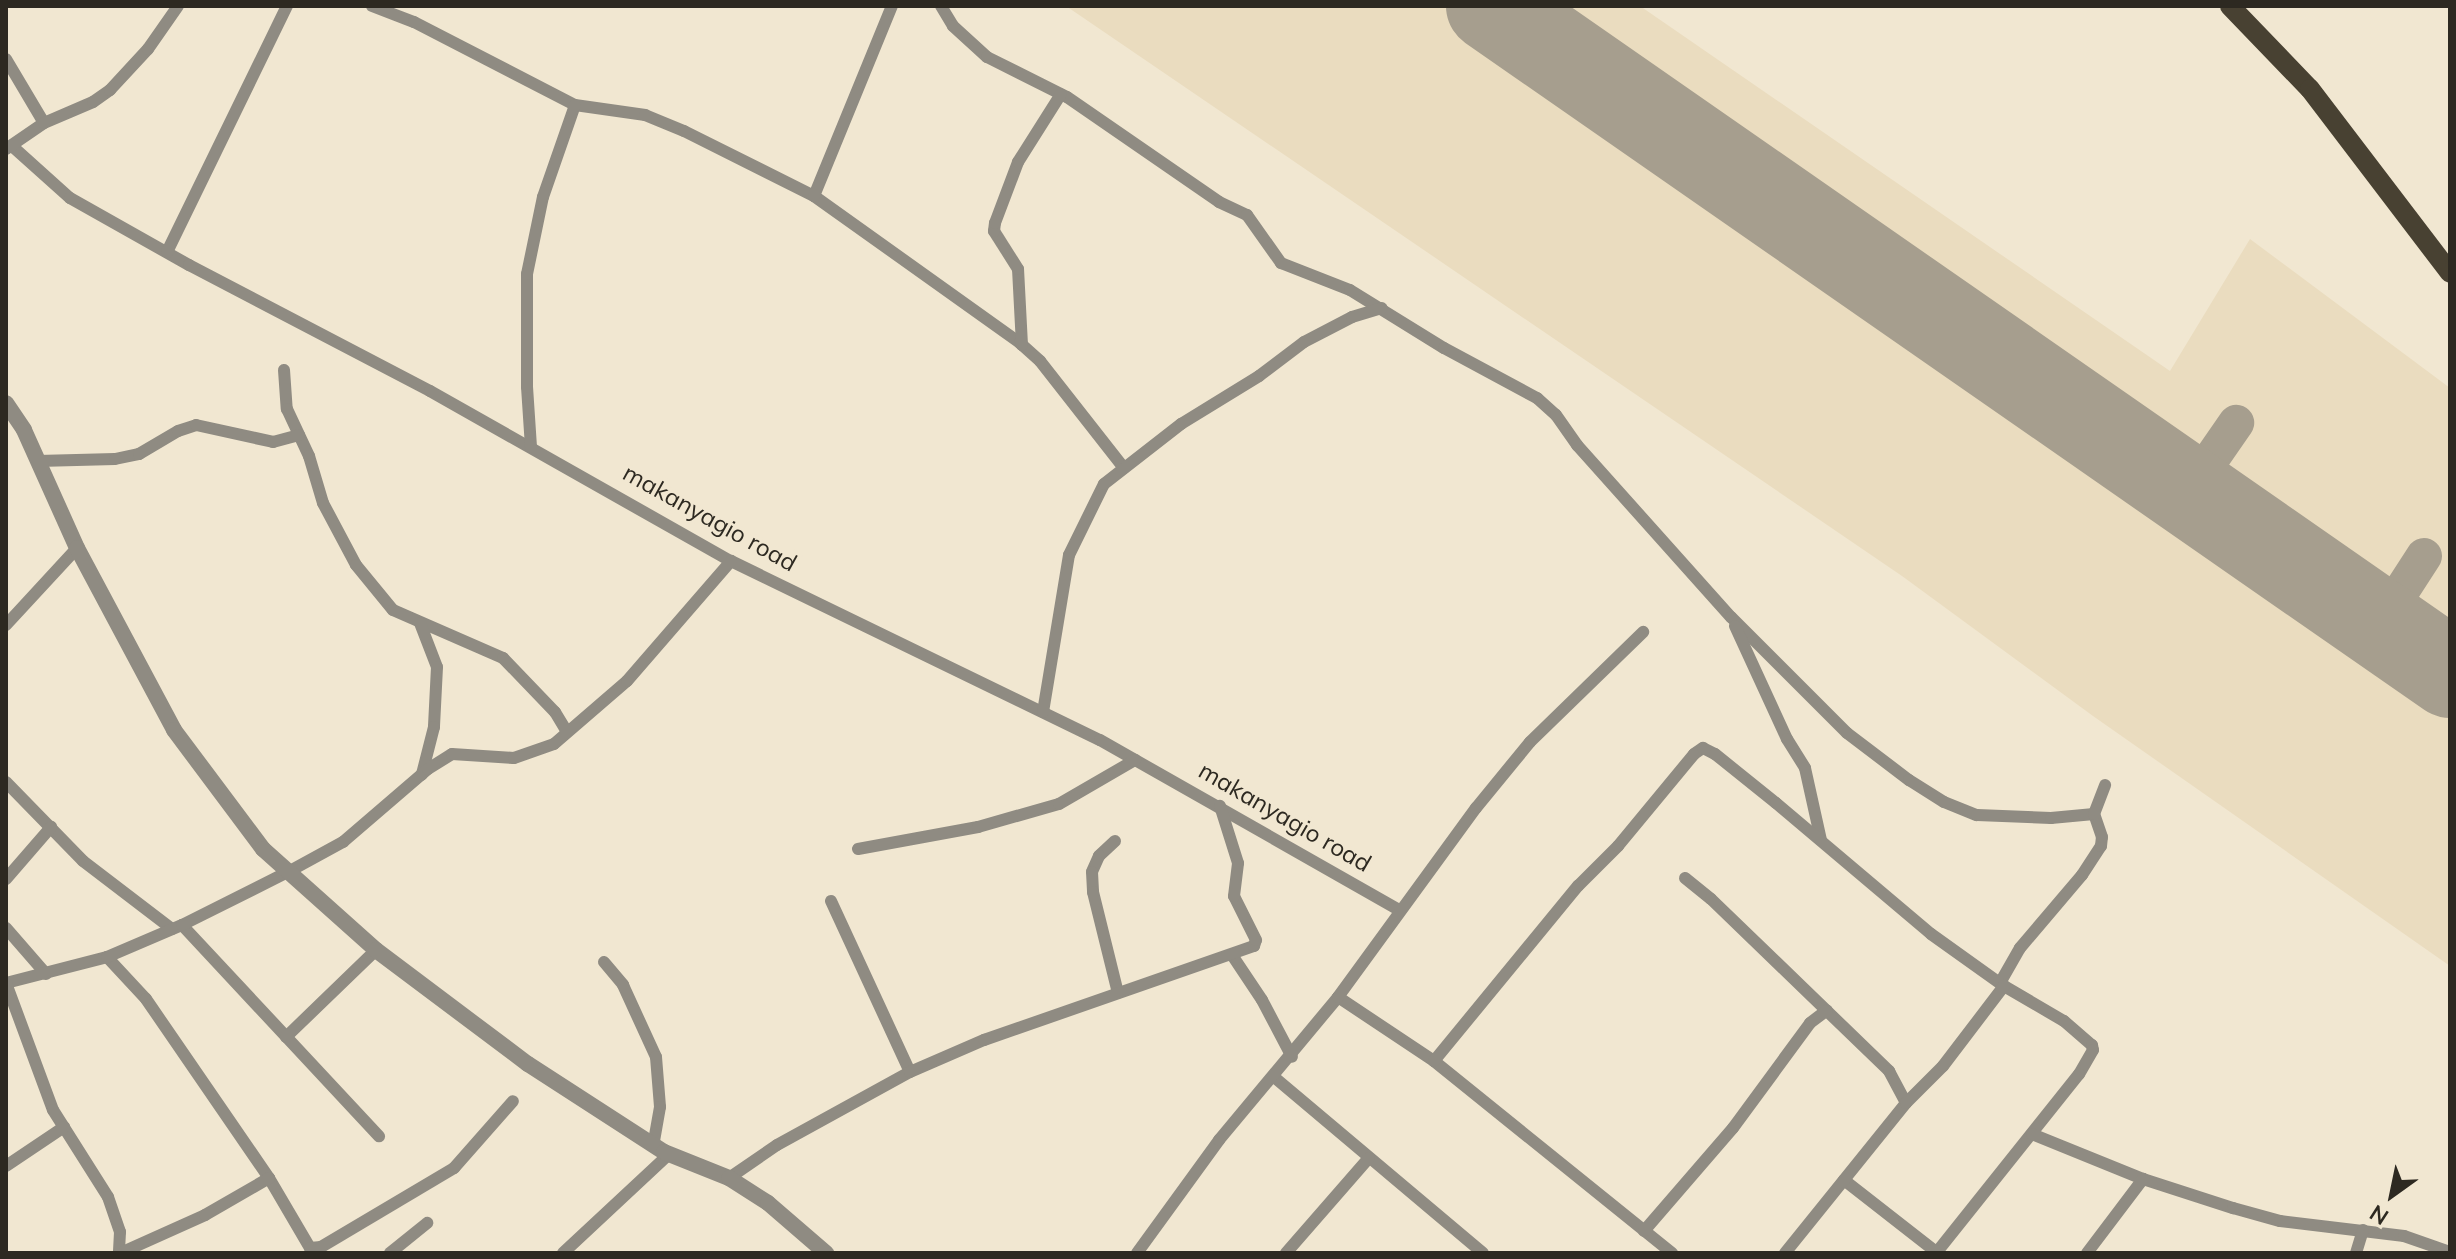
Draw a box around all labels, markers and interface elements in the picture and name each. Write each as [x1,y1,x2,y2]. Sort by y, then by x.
street label: makanyagio road [618,458,802,578]
street label: makanyagio road [1194,756,1376,878]
north arrow [2352,1155,2432,1235]
text: N [2364,1199,2394,1231]

